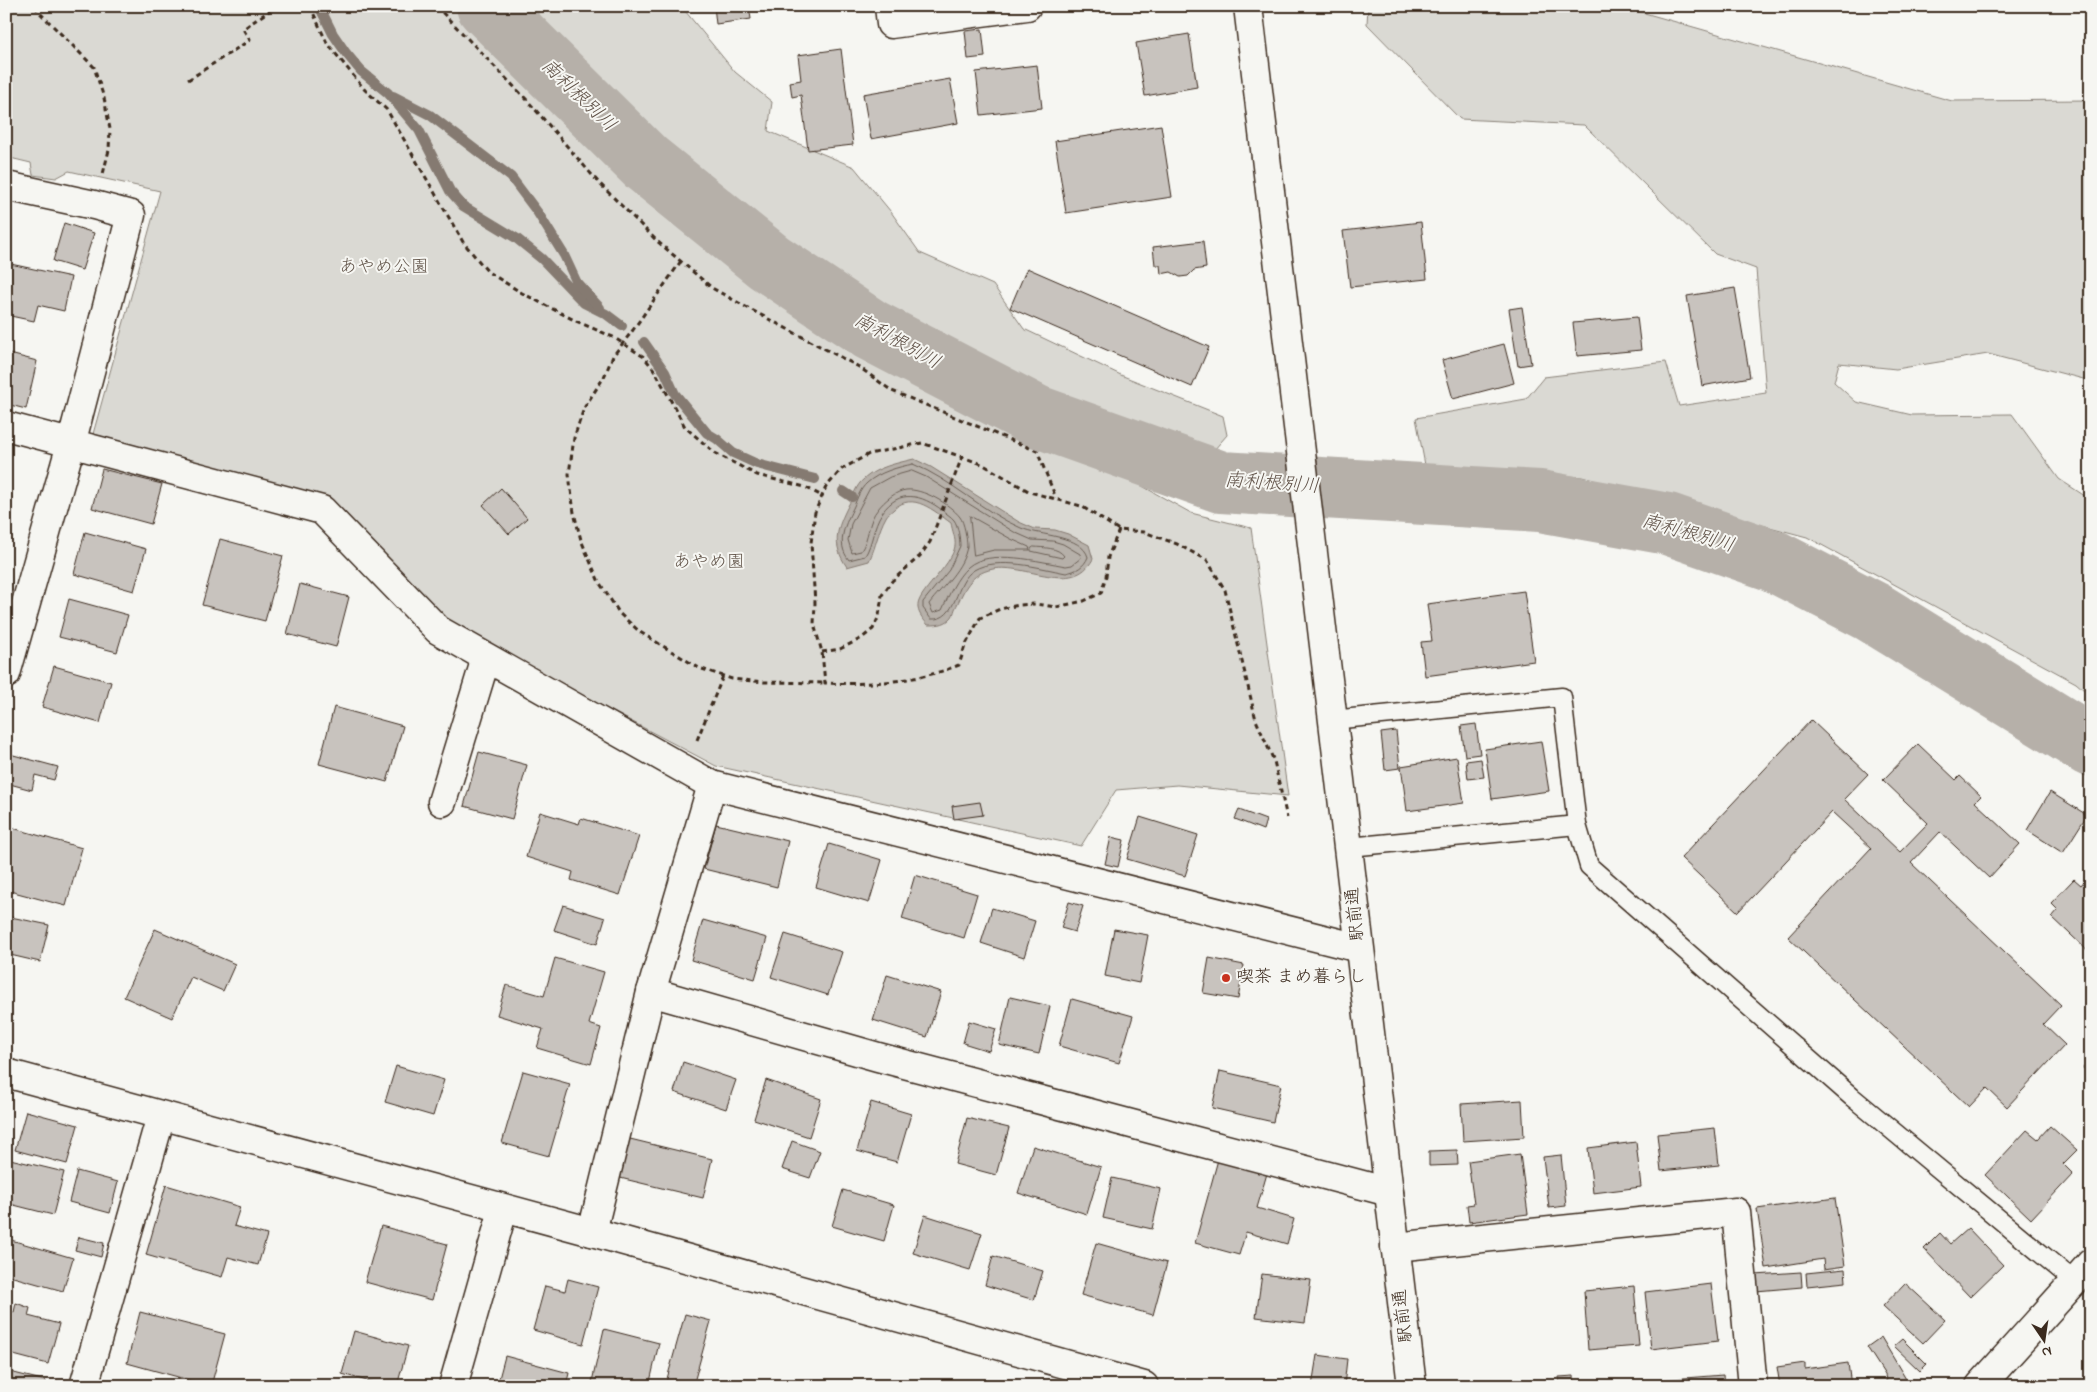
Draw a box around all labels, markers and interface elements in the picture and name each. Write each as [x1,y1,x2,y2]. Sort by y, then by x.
water label: 南利根別川 [534,53,622,139]
park label: あやめ公園 [339,255,429,281]
water label: 南利根別川 [849,307,945,377]
water label: 南利根別川 [1224,467,1320,501]
water label: 南利根別川 [1639,508,1737,560]
park label: あやめ園 [673,550,745,576]
street label: 駅前通 [1340,886,1372,942]
place label: 喫茶 まめ暮らし [1236,965,1367,991]
marker: 喫茶 まめ暮らし [1220,972,1232,984]
street label: 駅前通 [1388,1288,1420,1344]
north arrow [2020,1314,2070,1364]
text: N [2040,1340,2054,1362]

